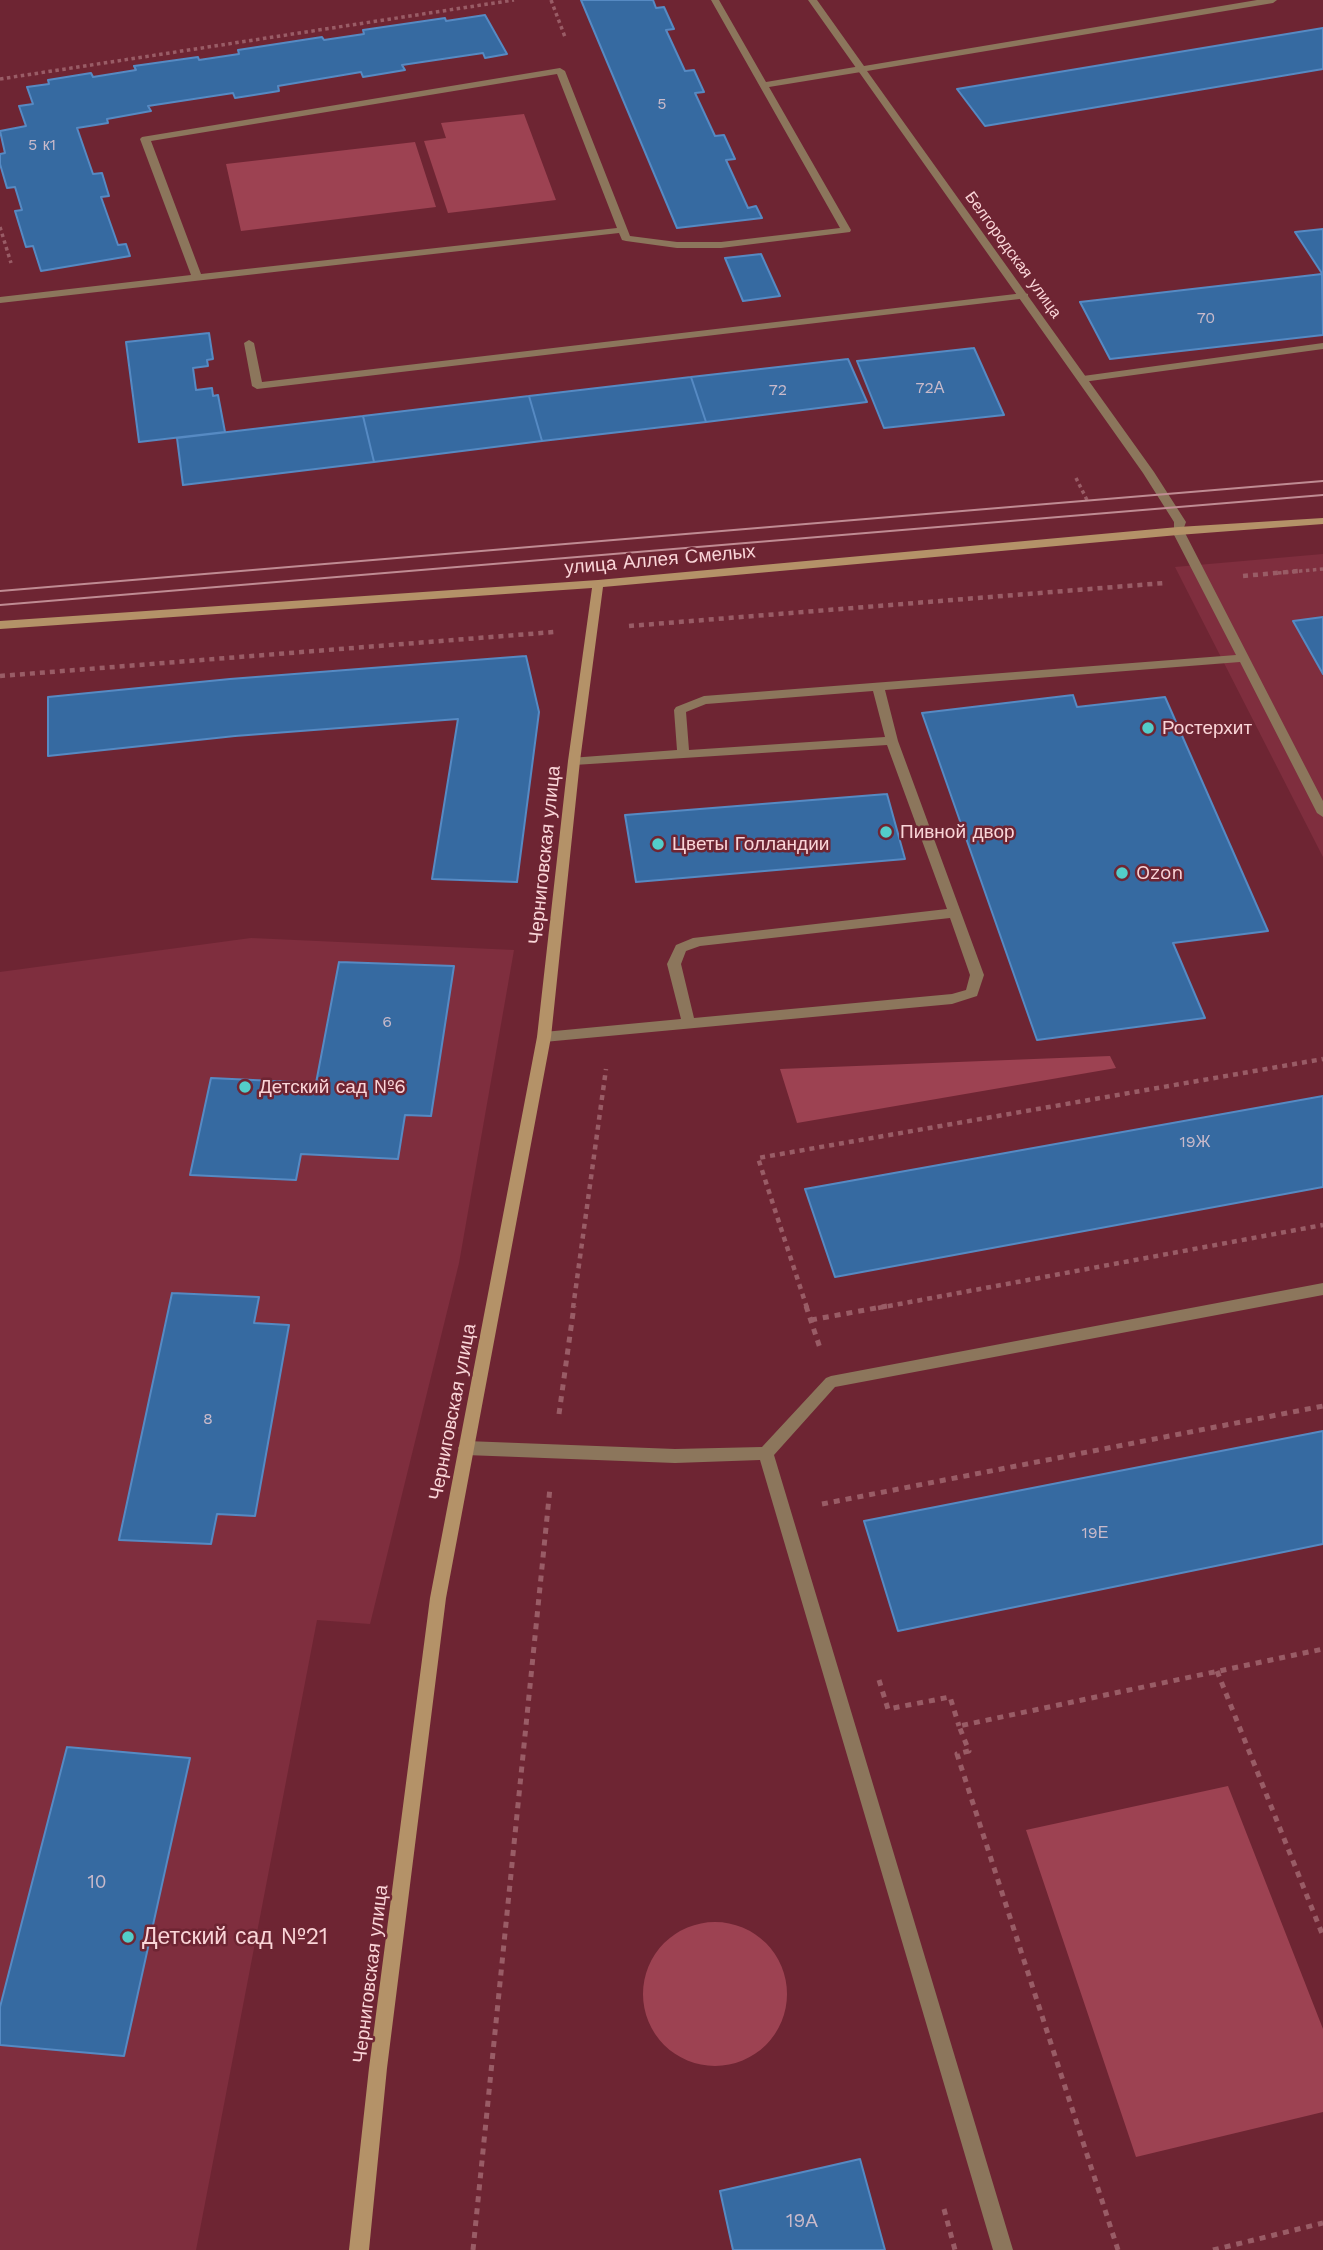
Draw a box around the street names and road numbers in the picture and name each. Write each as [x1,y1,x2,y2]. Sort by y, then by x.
street label: Белгородская улица [961,188,1065,322]
street label: улица Аллея Смелых [563,540,757,580]
street label: Черниговская улица [524,764,566,946]
street label: Черниговская улица [425,1322,481,1502]
street label: Черниговская улица [349,1883,393,2065]

